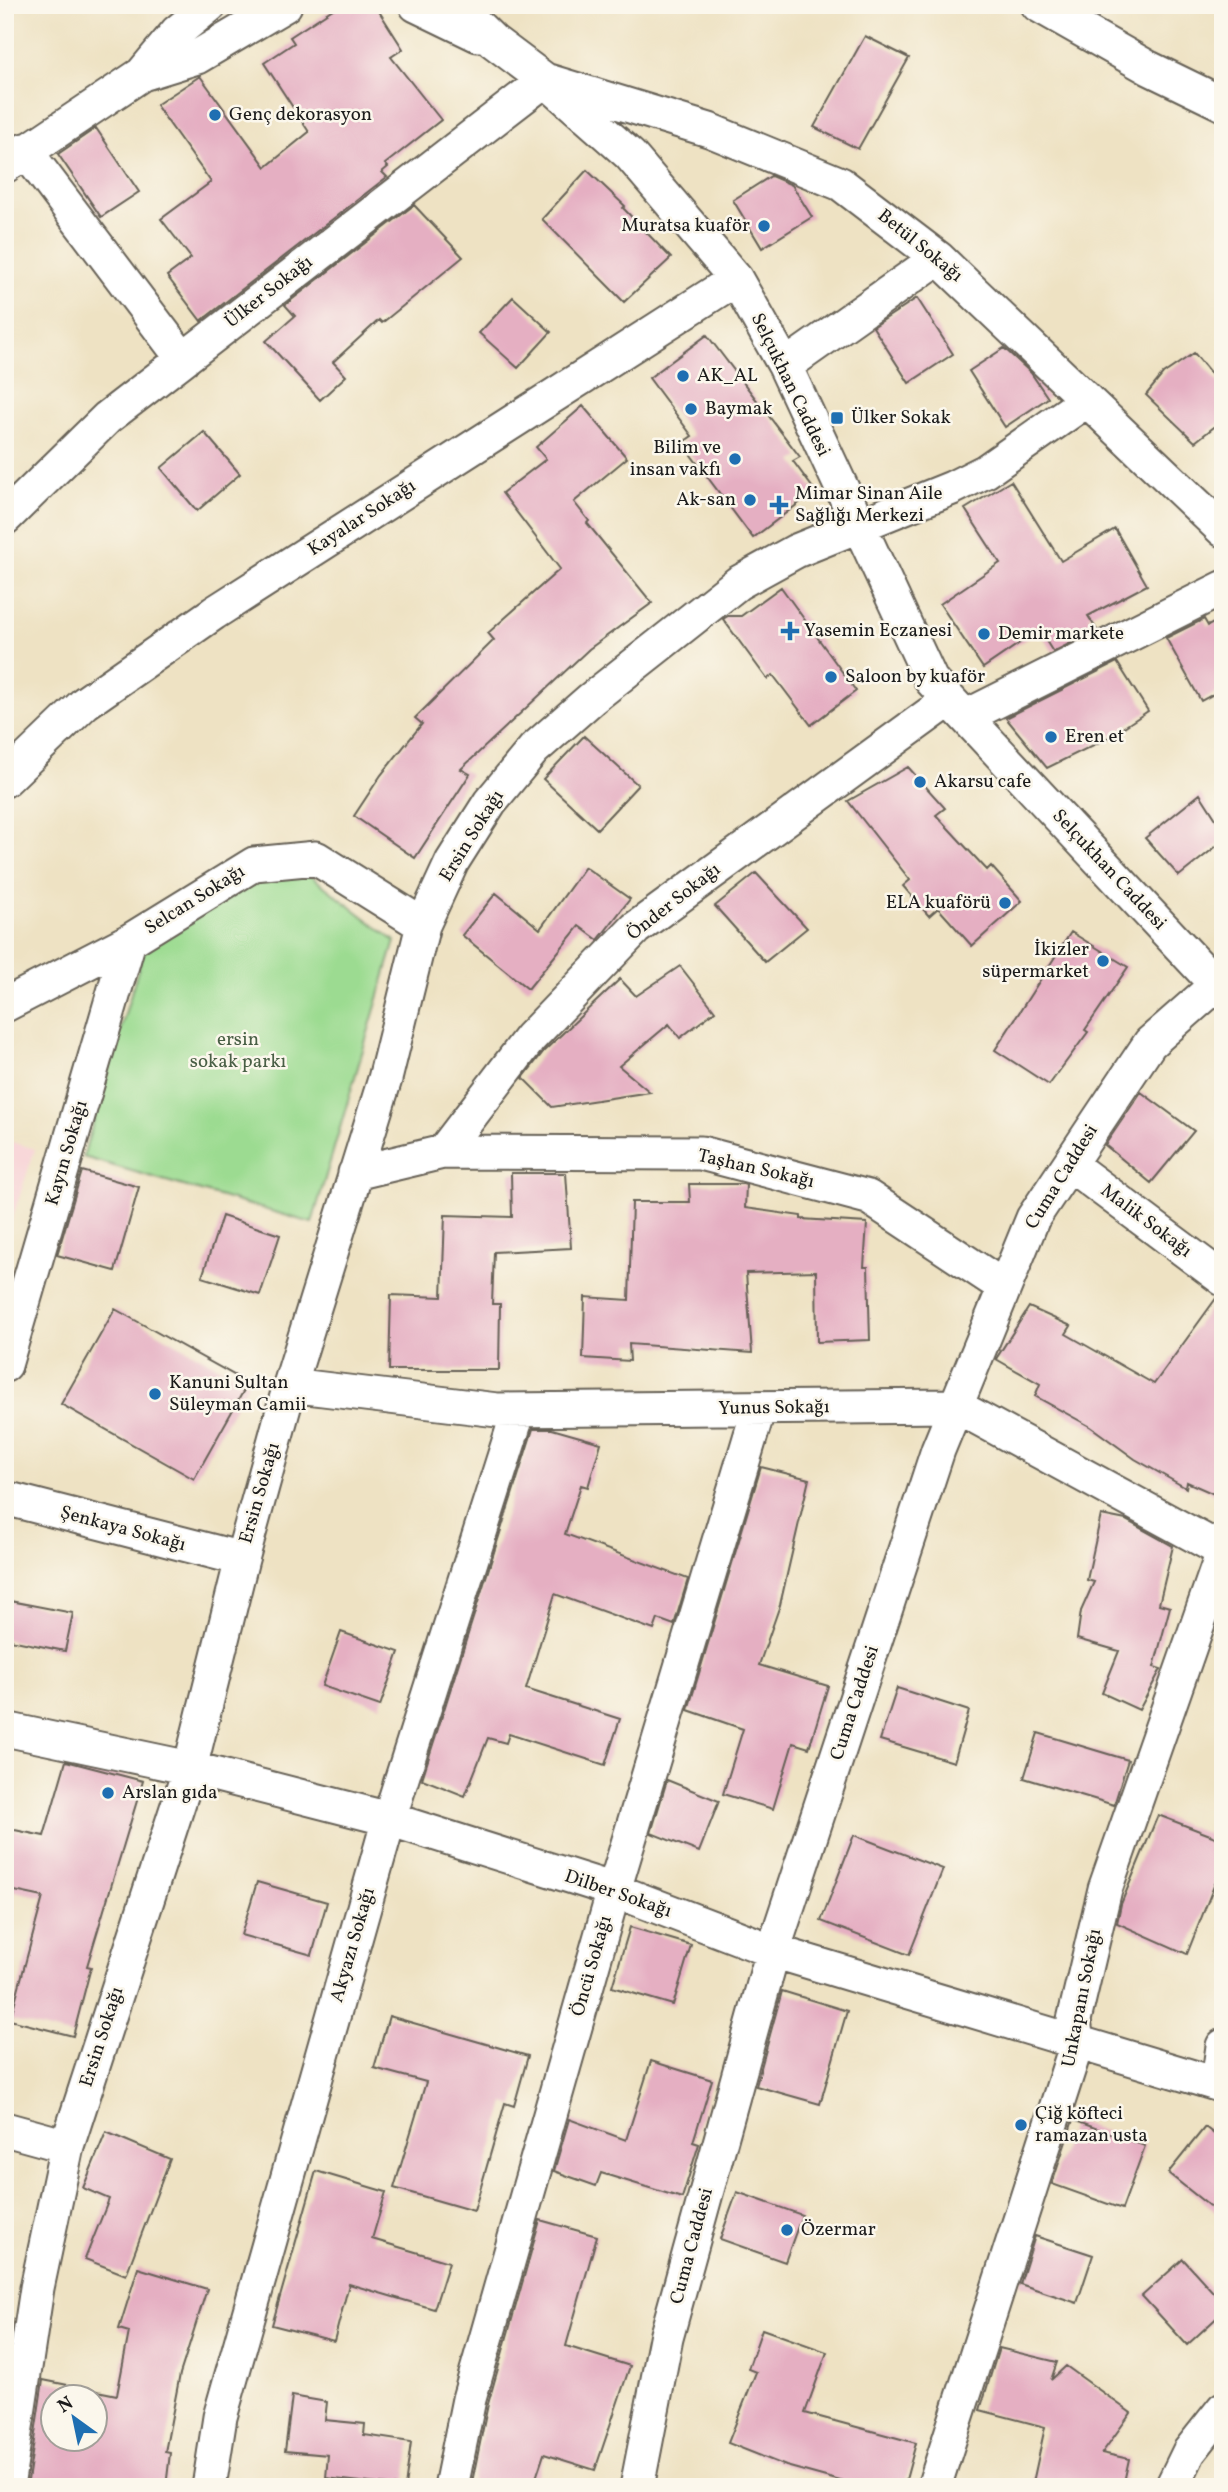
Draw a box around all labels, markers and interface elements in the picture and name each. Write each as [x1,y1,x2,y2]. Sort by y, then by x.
place label: Genç dekorasyon [229,102,372,128]
marker: Genç dekorasyon [207,107,223,123]
street label: Betül Sokağı [872,203,969,289]
place label: Muratsa kuaför [621,213,750,239]
marker: Muratsa kuaför [756,218,772,234]
street label: Ülker Sokağı [220,249,319,335]
street label: Selçukhan Caddesi [744,309,836,461]
place label: AK_AL [697,363,758,389]
marker: AK_AL [675,368,691,384]
place label: Baymak [705,396,773,422]
marker: Baymak [683,401,699,417]
place label: Ülker Sokak [851,405,951,431]
marker: Ülker Sokak [829,410,845,426]
place label: Bilim ve insan vakfı [630,435,721,483]
marker: Bilim ve insan vakfı [727,451,743,467]
street label: Kayalar Sokağı [303,473,421,563]
place label: Mimar Sinan Aile Sağlığı Merkezi [795,481,942,529]
place label: Ak-san [676,487,736,513]
marker: Ak-san [742,492,758,508]
marker: Mimar Sinan Aile Sağlığı Merkezi [769,495,789,515]
place label: Yasemin Eczanesi [804,618,952,644]
place label: Demir markete [998,621,1124,647]
marker: Yasemin Eczanesi [782,623,798,639]
marker: Demir markete [976,626,992,642]
place label: Saloon by kuaför [845,664,985,690]
marker: Saloon by kuaför [823,669,839,685]
place label: Eren et [1065,724,1125,750]
marker: Eren et [1043,729,1059,745]
place label: Akarsu cafe [934,769,1031,795]
marker: Akarsu cafe [912,774,928,790]
street label: Ersin Sokağı [433,785,511,887]
street label: Selçukhan Caddesi [1046,804,1172,936]
street label: Önder Sokağı [622,857,726,947]
street label: Selcan Sokağı [140,859,250,941]
place label: ELA kuaförü [886,890,991,916]
marker: ELA kuaförü [997,895,1013,911]
place label: İkizler süpermarket [982,937,1089,985]
marker: İkizler süpermarket [1095,953,1111,969]
park label: ersin sokak parkı [190,1027,286,1075]
street label: Kayın Sokağı [40,1097,95,1209]
street label: Cuma Caddesi [1019,1119,1105,1235]
street label: Taşhan Sokağı [695,1143,817,1195]
street label: Malik Sokağı [1095,1178,1197,1264]
place label: Kanuni Sultan Süleyman Camii [169,1370,307,1418]
marker: Kanuni Sultan Süleyman Camii [147,1386,163,1402]
street label: Yunus Sokağı [718,1394,830,1422]
street label: Ersin Sokağı [233,1439,287,1547]
street label: Şenkaya Sokağı [57,1500,189,1558]
street label: Cuma Caddesi [824,1642,886,1764]
place label: Arslan gıda [122,1780,217,1806]
marker: Arslan gıda [100,1785,116,1801]
street label: Dilber Sokağı [561,1863,675,1925]
street label: Akyazı Sokağı [324,1884,382,2005]
street label: Öncü Sokağı [565,1912,619,2020]
street label: Unkapanı Sokağı [1056,1926,1108,2070]
street label: Ersin Sokağı [74,1983,131,2090]
place label: Çiğ köfteci ramazan usta [1035,2101,1148,2149]
marker: Çiğ köfteci ramazan usta [1013,2117,1029,2133]
street label: Cuma Caddesi [664,2185,720,2307]
place label: Özermar [801,2217,876,2243]
marker: Özermar [779,2222,795,2238]
north arrow [38,2384,108,2454]
text: N [53,2391,79,2420]

